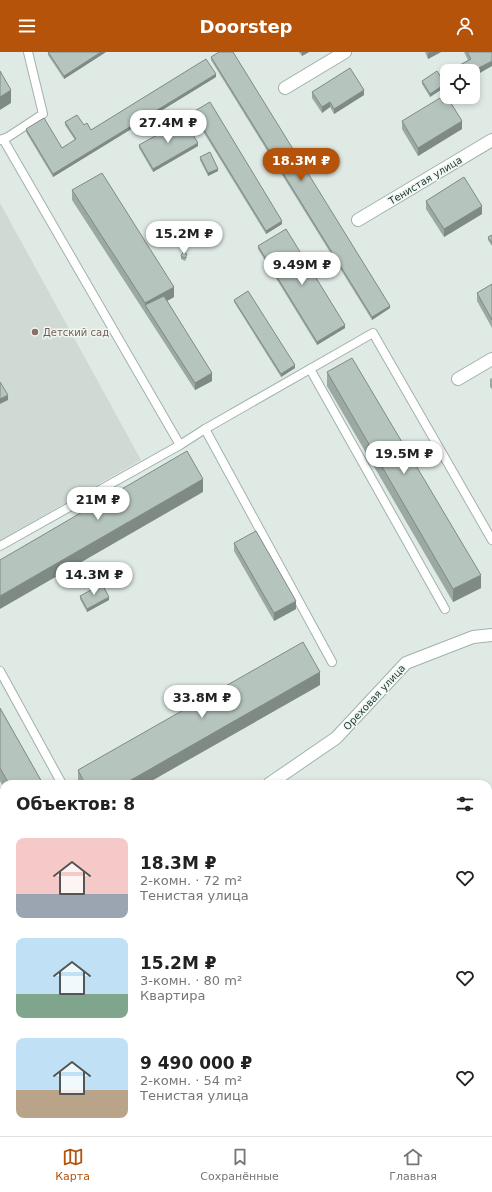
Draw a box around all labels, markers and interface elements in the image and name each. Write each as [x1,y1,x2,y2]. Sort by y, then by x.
icon: menu [16,15,38,37]
icon: person [454,15,476,37]
text: Doorstep [200,16,292,37]
map controls [440,64,480,104]
button: locate [440,64,480,104]
pin: 27.4M ₽ [131,110,205,144]
text: 27.4M ₽ [139,115,197,130]
pin: 18.3M ₽ [264,148,338,182]
text: 18.3M ₽ [272,153,330,168]
street label: Тенистая улица [386,154,464,207]
pin: 15.2M ₽ [147,221,221,255]
text: 15.2M ₽ [155,226,213,241]
pin: 9.49M ₽ [265,252,339,286]
text: 9.49M ₽ [273,257,331,272]
marker: Детский сад [30,327,40,337]
place label: Детский сад [43,327,109,338]
pin: 19.5M ₽ [367,441,441,475]
text: 19.5M ₽ [375,446,433,461]
pin: 21M ₽ [70,487,126,521]
text: 21M ₽ [76,492,120,507]
pin: 14.3M ₽ [57,562,131,596]
text: 14.3M ₽ [65,567,123,582]
street label: Ореховая улица [341,662,408,732]
pin: 33.8M ₽ [165,685,239,719]
text: 33.8M ₽ [173,690,231,705]
icon: filters [454,793,476,815]
text: Объектов: 8 [16,794,135,814]
text: 18.3M ₽ [140,853,217,873]
icon: home [48,854,96,902]
icon: heart [454,867,476,889]
text: 2-комн. · 72 m² [140,873,242,888]
text: Тенистая улица [140,888,249,903]
text: 15.2M ₽ [140,953,217,973]
icon: home [48,954,96,1002]
icon: heart [454,967,476,989]
text: 3-комн. · 80 m² [140,973,242,988]
text: Квартира [140,988,205,1003]
text: 9 490 000 ₽ [140,1053,252,1073]
icon: home [48,1054,96,1102]
icon: heart [454,1067,476,1089]
text: 2-комн. · 54 m² [140,1073,242,1088]
text: Тенистая улица [140,1088,249,1103]
tab: Карта [55,1146,90,1183]
tab: Сохранённые [200,1146,279,1183]
tab: Главная [389,1146,437,1183]

